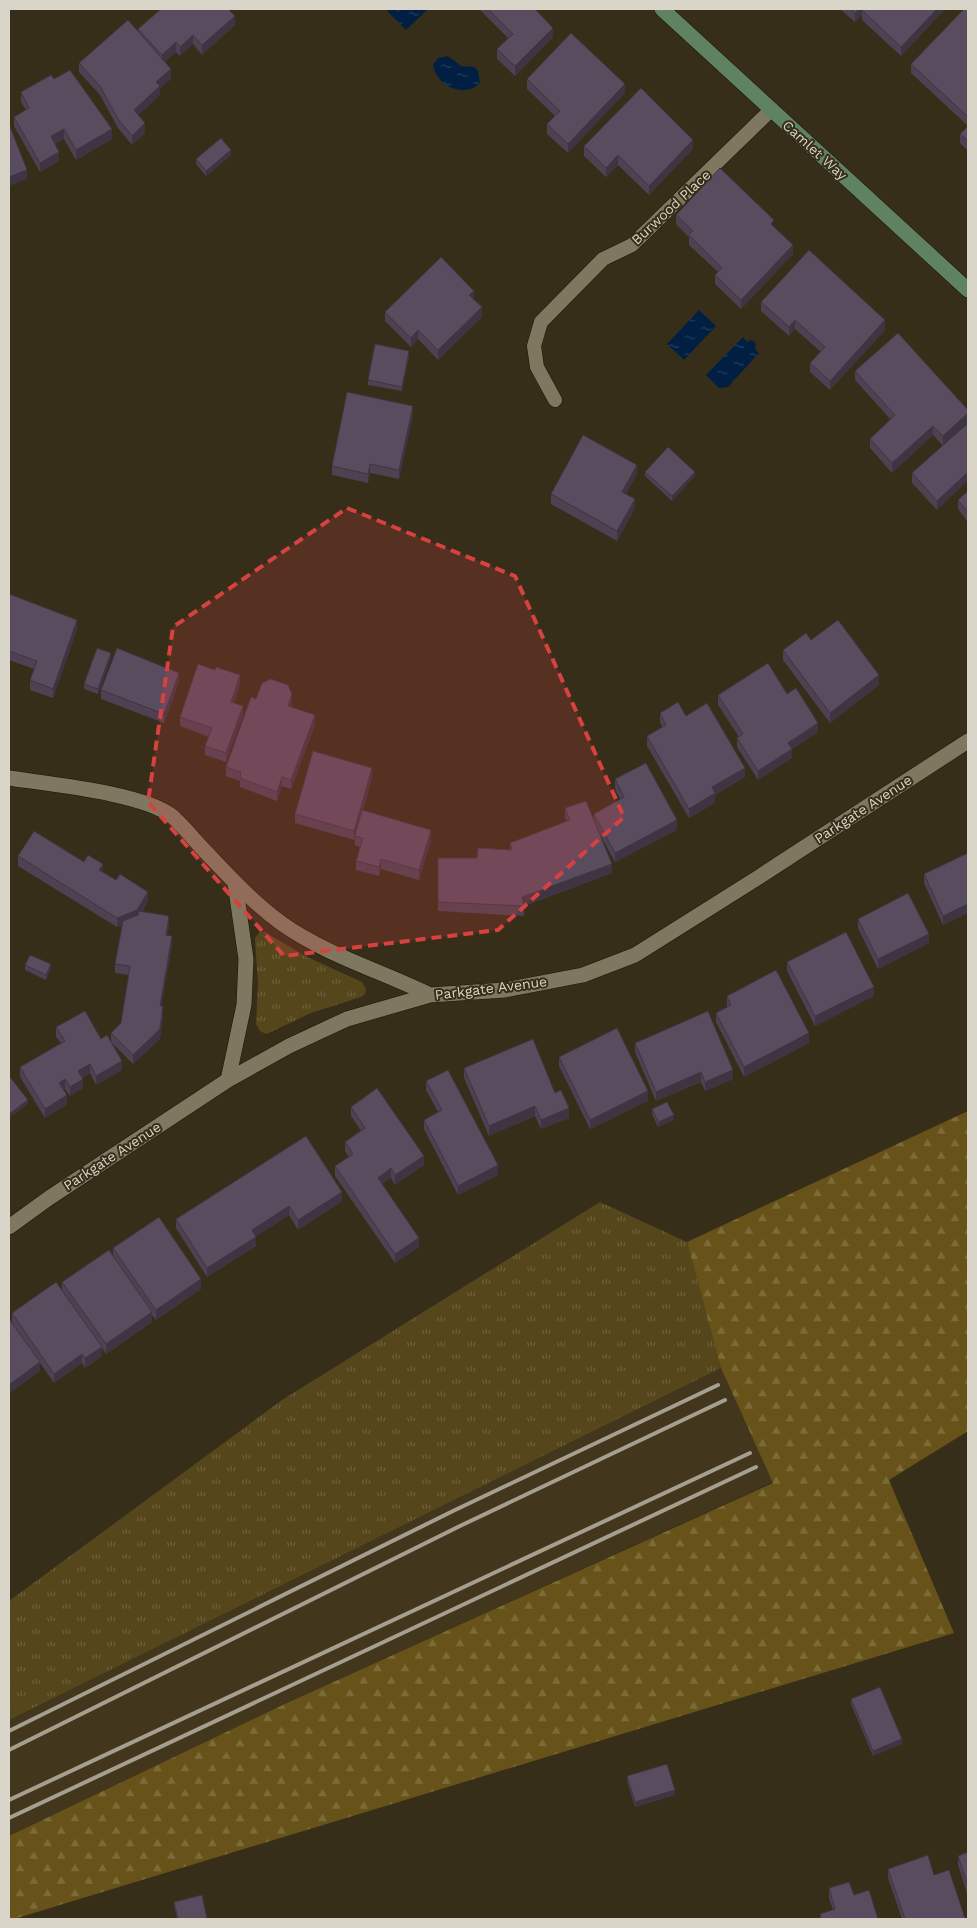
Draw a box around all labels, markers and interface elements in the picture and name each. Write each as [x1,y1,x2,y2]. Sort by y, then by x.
street label: Camlet Way [780,117,851,184]
street label: Burwood Place [628,166,714,248]
street label: Parkgate Avenue [811,772,915,846]
street label: Parkgate Avenue [434,973,548,1003]
street label: Parkgate Avenue [60,1119,164,1193]

